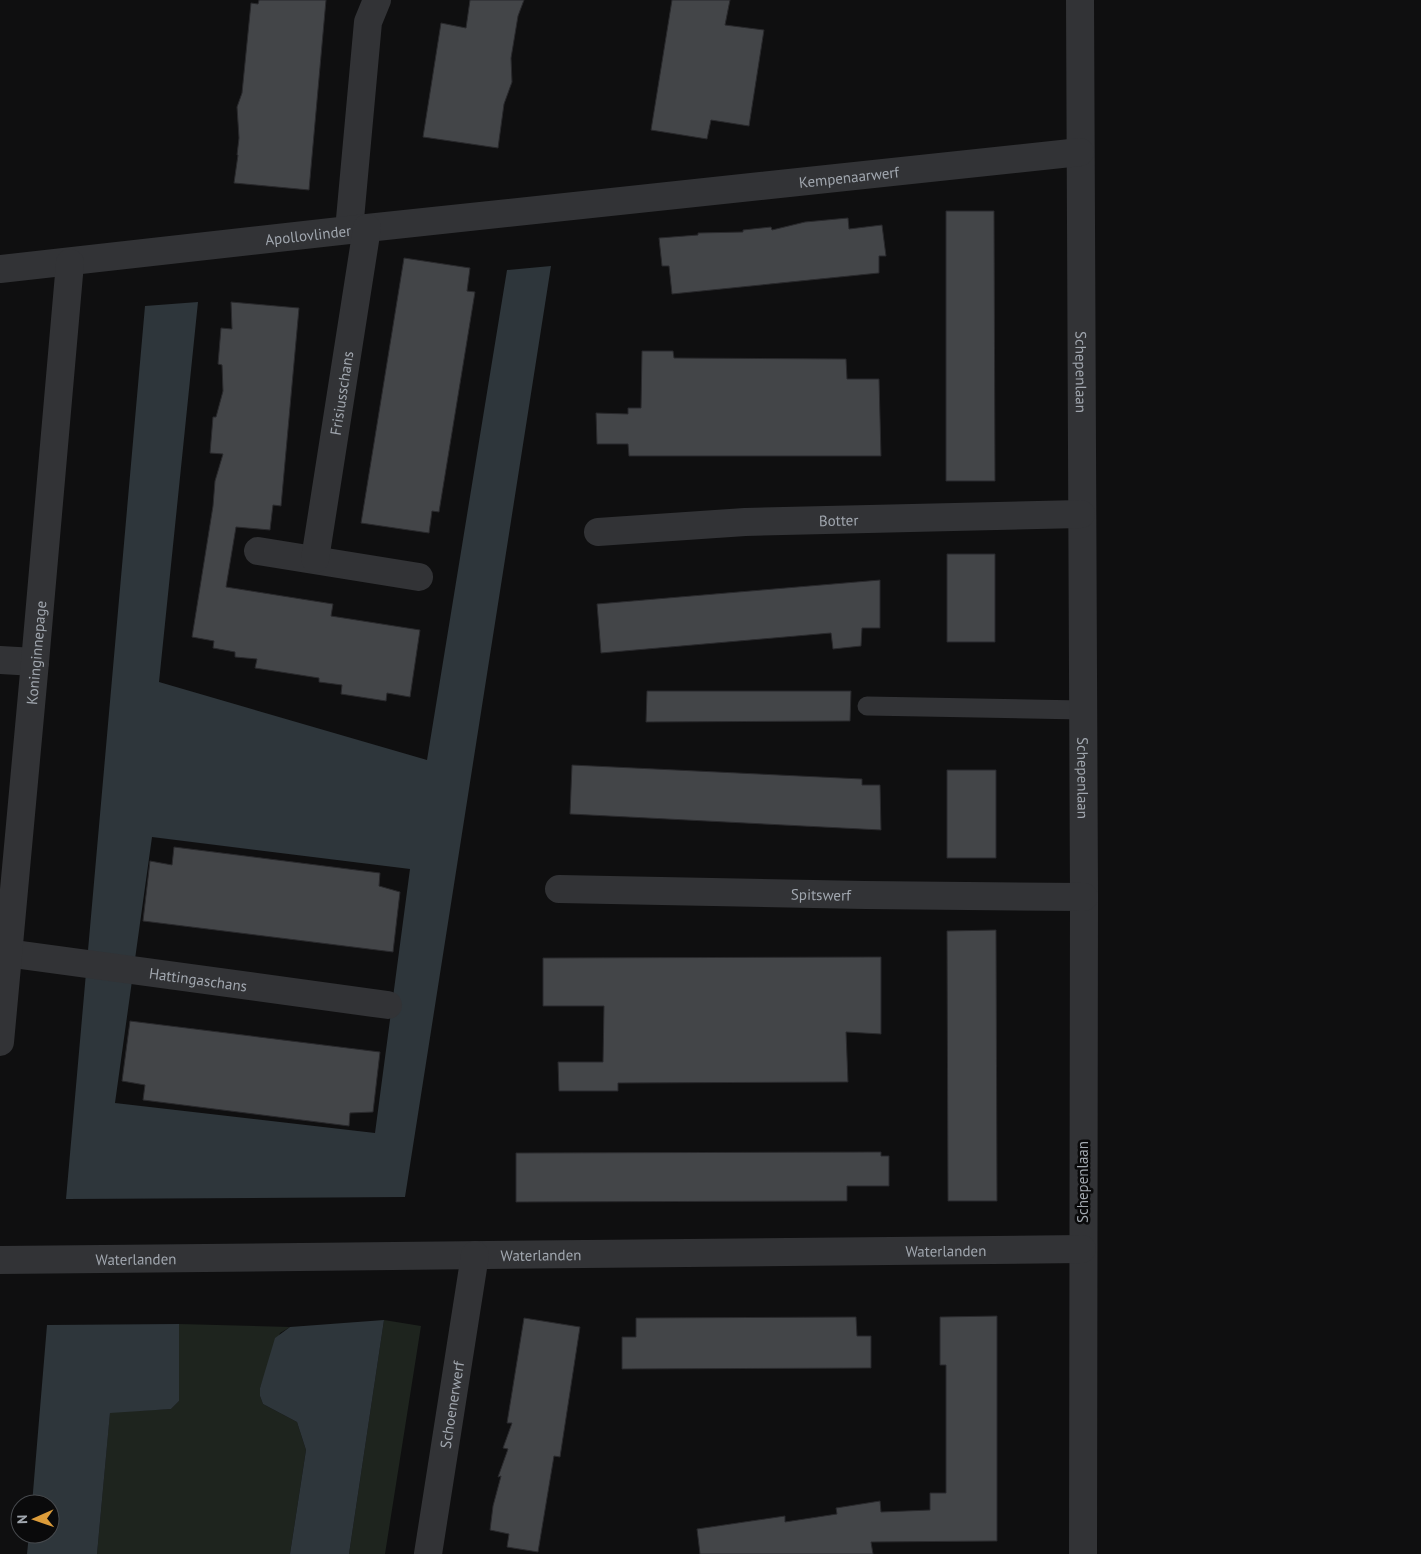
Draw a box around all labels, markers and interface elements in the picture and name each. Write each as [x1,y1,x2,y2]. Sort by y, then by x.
street label: Kempenaarwerf [798,162,901,191]
street label: Apollovlinder [264,220,352,249]
street label: Schepenlaan [1072,331,1091,413]
street label: Frisiusschans [325,350,357,436]
street label: Botter [819,510,859,530]
street label: Koninginnepage [22,600,50,705]
street label: Schepenlaan [1074,737,1093,819]
street label: Spitswerf [791,884,852,904]
street label: Hattingaschans [148,963,248,995]
street label: Schepenlaan [1073,1141,1092,1223]
street label: Waterlanden [905,1240,986,1260]
street label: Waterlanden [500,1245,582,1264]
street label: Waterlanden [95,1249,177,1269]
street label: Schoenerwerf [435,1359,468,1450]
north arrow [10,1494,60,1544]
text: N [13,1515,31,1524]

